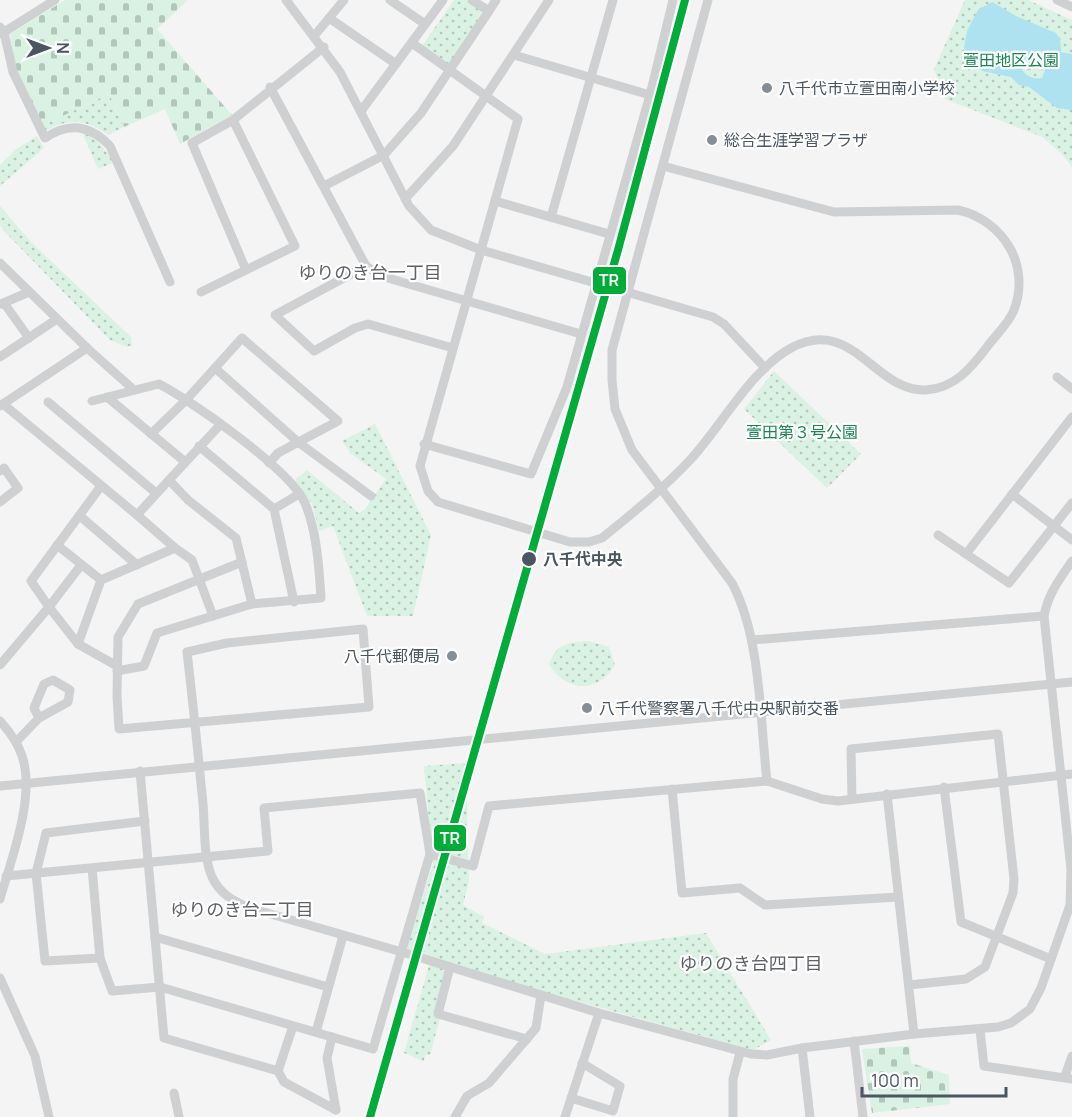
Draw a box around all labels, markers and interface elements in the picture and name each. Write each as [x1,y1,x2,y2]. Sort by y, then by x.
north arrow [18,18,78,78]
text: N [52,42,74,54]
park label: 萱田地区公園 [963,49,1059,71]
place label: 八千代市立萱田南小学校 [779,77,955,99]
marker: 八千代市立萱田南小学校 [760,81,774,95]
place label: 総合生涯学習プラザ [724,129,868,151]
marker: 総合生涯学習プラザ [705,133,719,147]
district label: ゆりのき台一丁目 [298,260,442,284]
line badge: TR [592,266,627,295]
text: TR [599,269,619,291]
park label: 萱田第３号公園 [746,421,858,443]
place label: 八千代中央 [543,548,623,570]
marker: 八千代中央 [520,550,538,568]
place label: 八千代郵便局 [344,645,440,667]
marker: 八千代郵便局 [445,649,459,663]
place label: 八千代警察署八千代中央駅前交番 [599,697,839,719]
marker: 八千代警察署八千代中央駅前交番 [580,701,594,715]
line badge: TR [433,824,467,852]
text: TR [440,827,460,849]
district label: ゆりのき台二丁目 [170,897,314,921]
district label: ゆりのき台四丁目 [679,951,823,975]
scale bar [862,1060,1006,1098]
text: 100 m [871,1068,919,1092]

